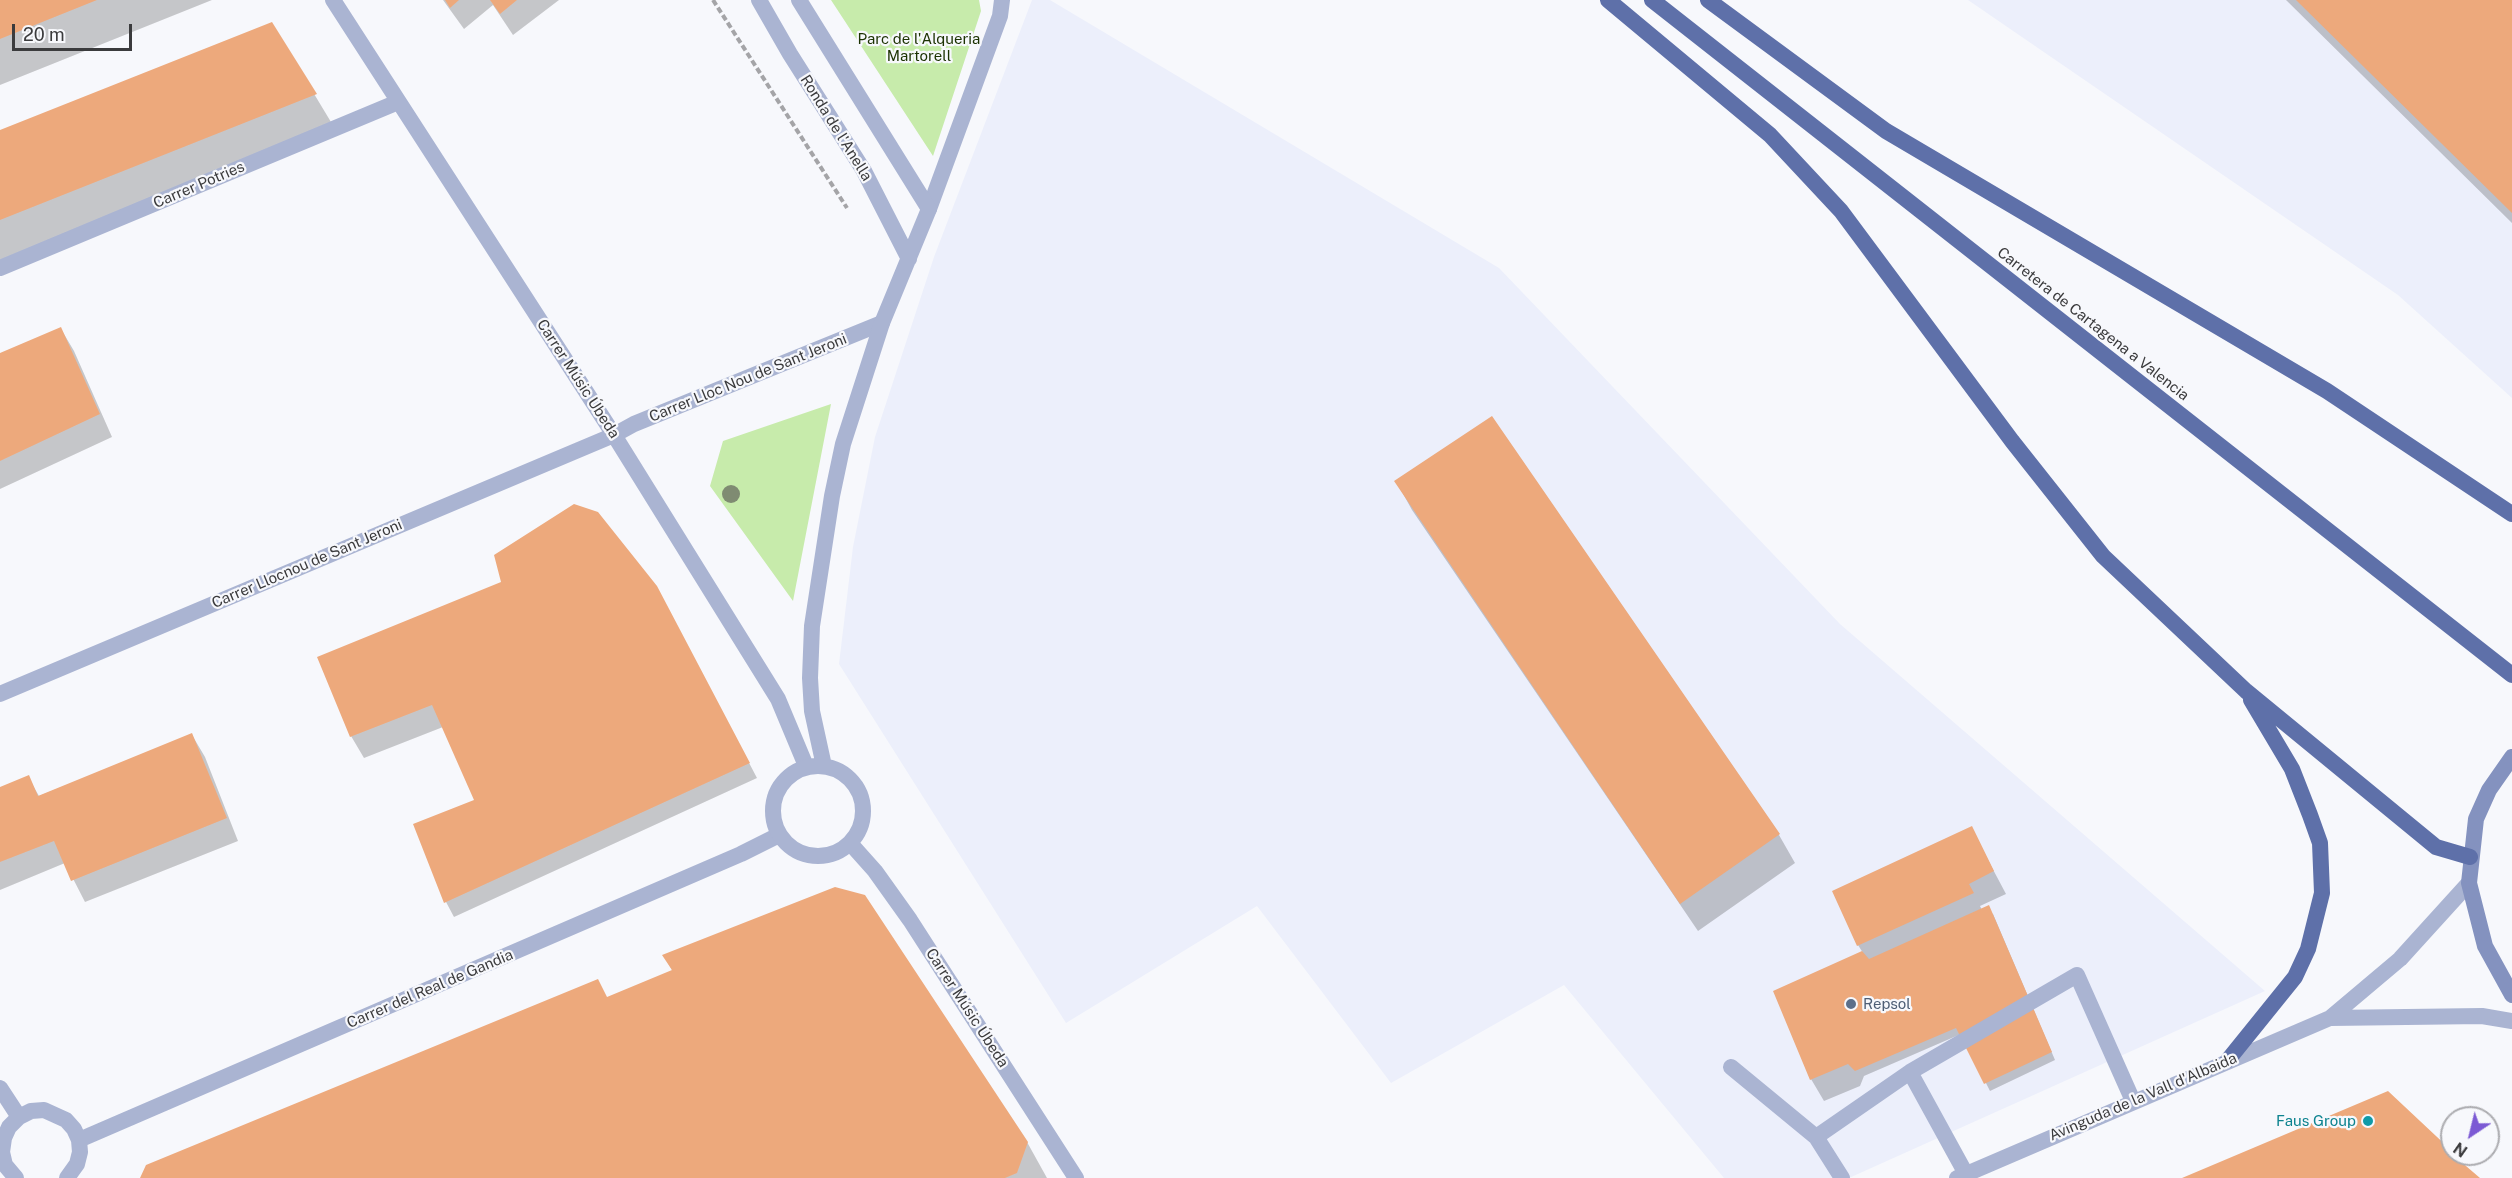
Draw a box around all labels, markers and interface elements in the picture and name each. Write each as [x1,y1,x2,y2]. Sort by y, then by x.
scale bar [15,12,135,50]
text: 20 m [23,24,65,45]
park label: Parc de l'Alqueria Martorell [858,30,980,65]
street label: Ronda de l'Anella [796,72,876,184]
street label: Carrer Potries [151,158,247,212]
street label: Carretera de Cartagena a Valencia [1993,243,2193,405]
street label: Carrer Músic Úbeda [533,316,623,442]
street label: Carrer Lloc Nou de Sant Jeroni [647,330,849,426]
street label: Carrer Llocnou de Sant Jeroni [209,516,405,612]
street label: Carrer Músic Úbeda [922,945,1012,1071]
street label: Carrer del Real de Gandia [344,946,516,1032]
place label: Repsol [1863,995,1911,1013]
marker: Repsol [1844,997,1858,1011]
street label: Avinguda de la Vall d'Albaida [2047,1049,2239,1145]
north arrow [2440,1106,2500,1166]
place label: Faus Group [2276,1112,2356,1130]
marker: Faus Group [2361,1114,2375,1128]
text: N [2450,1138,2471,1161]

